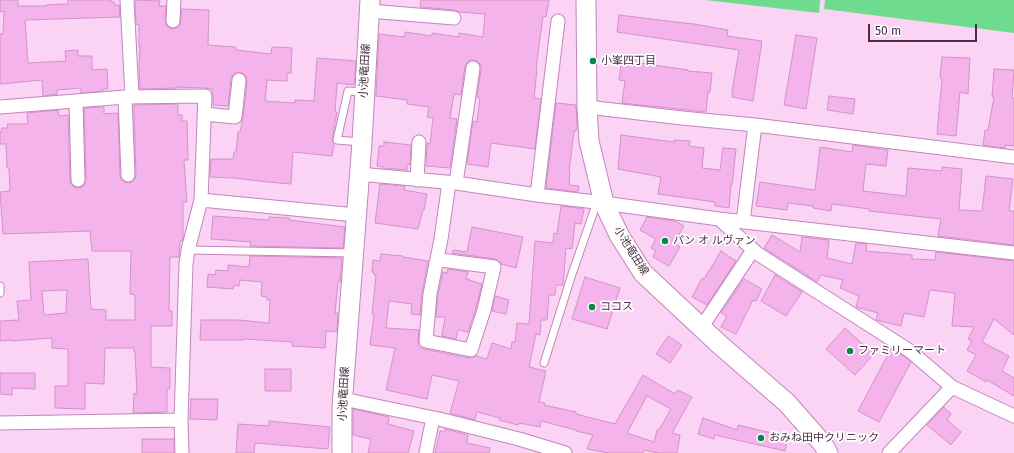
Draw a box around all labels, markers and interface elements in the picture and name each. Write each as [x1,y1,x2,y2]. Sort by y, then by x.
scale bar [870,16,979,42]
text: 50 m [875,24,901,38]
street label: 小池竜田線 [357,43,373,99]
place label: 小峯四丁目 [601,54,656,68]
marker: 小峯四丁目 [588,56,598,66]
street label: 小池竜田線 [611,224,651,278]
place label: パン オ ルヴァン [673,234,756,248]
marker: パン オ ルヴァン [660,236,670,246]
place label: ココス [600,300,633,314]
marker: ココス [587,302,597,312]
place label: ファミリーマート [858,344,946,358]
marker: ファミリーマート [845,346,855,356]
street label: 小池竜田線 [336,366,352,422]
place label: おみね田中クリニック [769,431,879,445]
marker: おみね田中クリニック [756,433,766,443]

